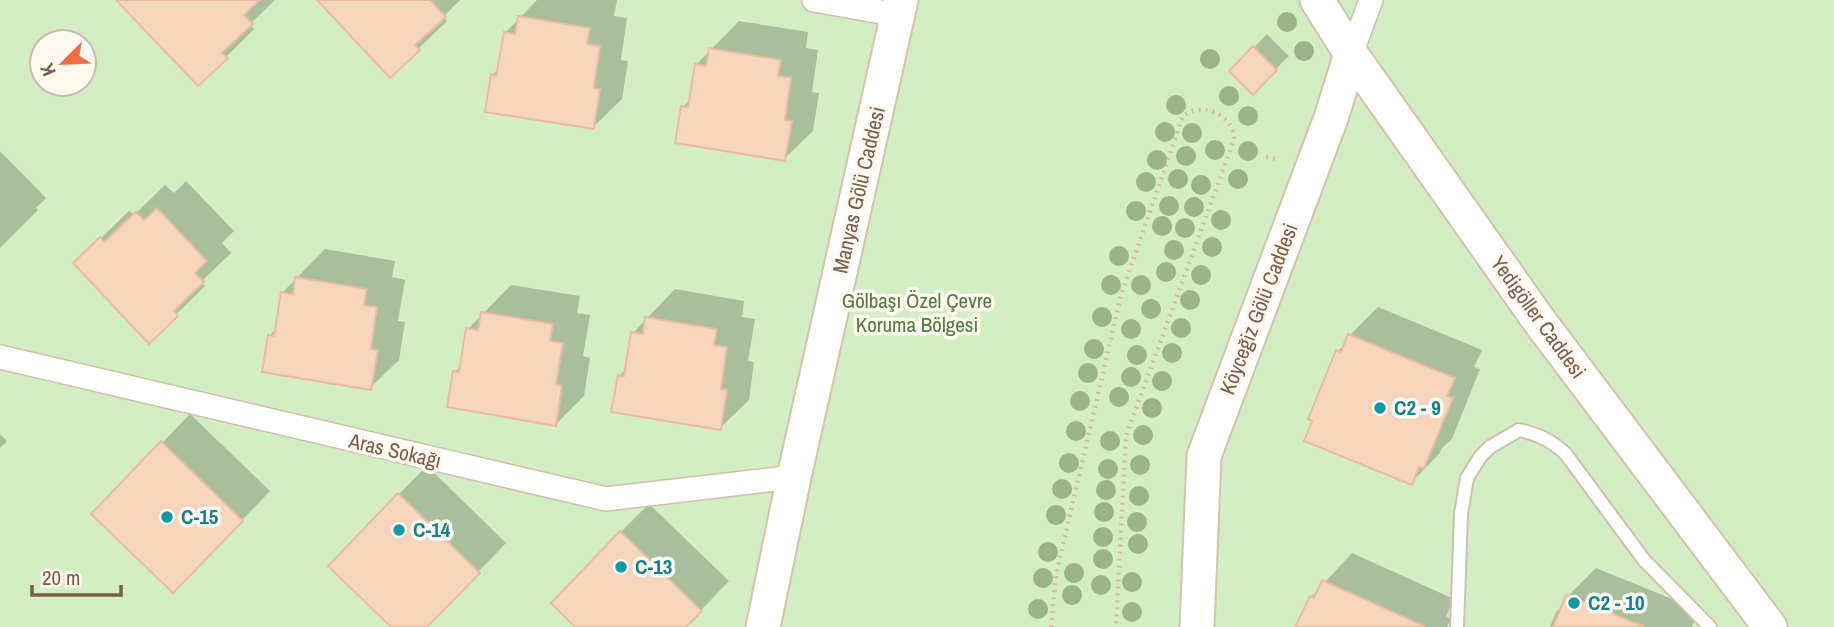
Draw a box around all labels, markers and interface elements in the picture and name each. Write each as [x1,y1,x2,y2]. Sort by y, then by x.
north arrow [28,28,98,98]
text: K [33,59,62,80]
street label: Manyas Gölü Caddesi [825,104,892,276]
street label: Köyceğiz Gölü Caddesi [1213,219,1304,398]
street label: Yedigöller Caddesi [1484,249,1593,384]
park label: Gölbaşı Özel Çevre Koruma Bölgesi [842,286,992,339]
place label: C2 - 9 [1394,393,1441,422]
marker: C2 - 9 [1372,400,1388,416]
street label: Aras Sokağı [345,426,444,475]
place label: C-15 [181,502,219,531]
marker: C-15 [159,509,175,525]
place label: C-14 [413,515,451,544]
marker: C-14 [391,522,407,538]
place label: C-13 [635,552,672,581]
scale bar [32,554,121,598]
marker: C-13 [613,559,629,575]
text: 20 m [42,563,80,592]
place label: C2 - 10 [1588,588,1644,617]
marker: C2 - 10 [1566,595,1582,611]

